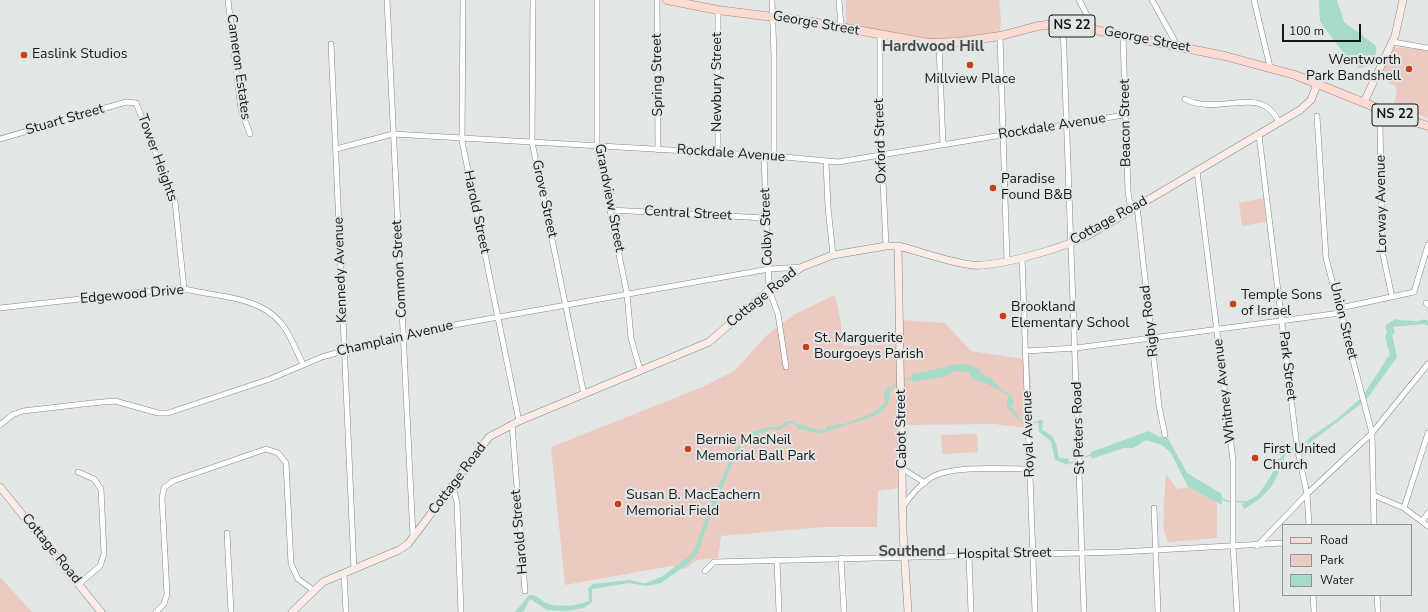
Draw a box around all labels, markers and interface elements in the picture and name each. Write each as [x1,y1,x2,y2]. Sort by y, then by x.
street label: George Street [771,8,861,40]
street label: Cameron Estates [222,13,254,121]
road number: NS 22 [1049,15,1095,37]
scale bar [1284,16,1363,42]
street label: George Street [1102,23,1192,57]
text: 100 m [1289,23,1324,39]
street label: Newbury Street [710,32,726,132]
street label: Spring Street [649,33,667,117]
district label: Hardwood Hill [882,38,984,56]
place label: Easlink Studios [32,47,127,63]
marker: Easlink Studios [19,50,29,60]
place label: Wentworth Park Bandshell [1306,53,1401,86]
marker: Millview Place [965,60,975,70]
marker: Wentworth Park Bandshell [1404,64,1414,74]
place label: Millview Place [925,72,1015,88]
street label: Beacon Street [1117,79,1135,167]
street label: Oxford Street [871,98,891,184]
street label: Stuart Street [24,101,106,139]
road number: NS 22 [1372,104,1418,126]
street label: Rockdale Avenue [997,110,1107,144]
street label: Tower Heights [133,112,181,204]
street label: Grandview Street [590,142,628,254]
street label: Rockdale Avenue [676,142,786,166]
street label: Lorway Avenue [1373,155,1391,253]
street label: Grove Street [528,159,560,239]
street label: Harold Street [459,169,493,255]
place label: Paradise Found B&B [1001,172,1072,204]
marker: Paradise Found B&B [988,183,998,193]
street label: Colby Street [757,188,777,266]
street label: Cottage Road [1068,193,1150,249]
street label: Central Street [644,203,732,225]
street label: Kennedy Avenue [331,217,351,323]
street label: Common Street [389,220,411,318]
street label: Cottage Road [723,265,801,331]
street label: Union Street [1325,281,1361,361]
street label: Edgewood Drive [79,282,185,308]
street label: Rigby Road [1137,284,1163,358]
place label: Temple Sons of Israel [1241,288,1322,320]
marker: Temple Sons of Israel [1228,299,1238,309]
place label: Brookland Elementary School [1011,300,1129,332]
marker: Brookland Elementary School [998,311,1008,321]
street label: Champlain Avenue [335,317,455,361]
street label: Park Street [1274,330,1300,402]
place label: St. Marguerite Bourgoeys Parish [814,331,924,364]
street label: Whitney Avenue [1210,338,1240,444]
marker: St. Marguerite Bourgoeys Parish [801,342,811,352]
street label: St Peters Road [1069,381,1089,475]
street label: Cabot Street [893,389,911,469]
street label: Royal Avenue [1019,390,1039,478]
place label: Bernie MacNeil Memorial Ball Park [696,433,815,466]
street label: Cottage Road [426,440,490,518]
place label: First United Church [1263,442,1336,474]
marker: Bernie MacNeil Memorial Ball Park [683,444,693,454]
marker: First United Church [1250,453,1260,463]
place label: Susan B. MacEachern Memorial Field [626,488,760,520]
street label: Harold Street [508,489,532,575]
marker: Susan B. MacEachern Memorial Field [613,499,623,509]
street label: Cottage Road [18,510,84,588]
legend [1282,524,1412,596]
text: Road [1320,532,1348,548]
district label: Southend [878,543,946,561]
street label: Hospital Street [956,545,1052,563]
text: Park [1320,552,1344,568]
text: Water [1320,572,1354,588]

